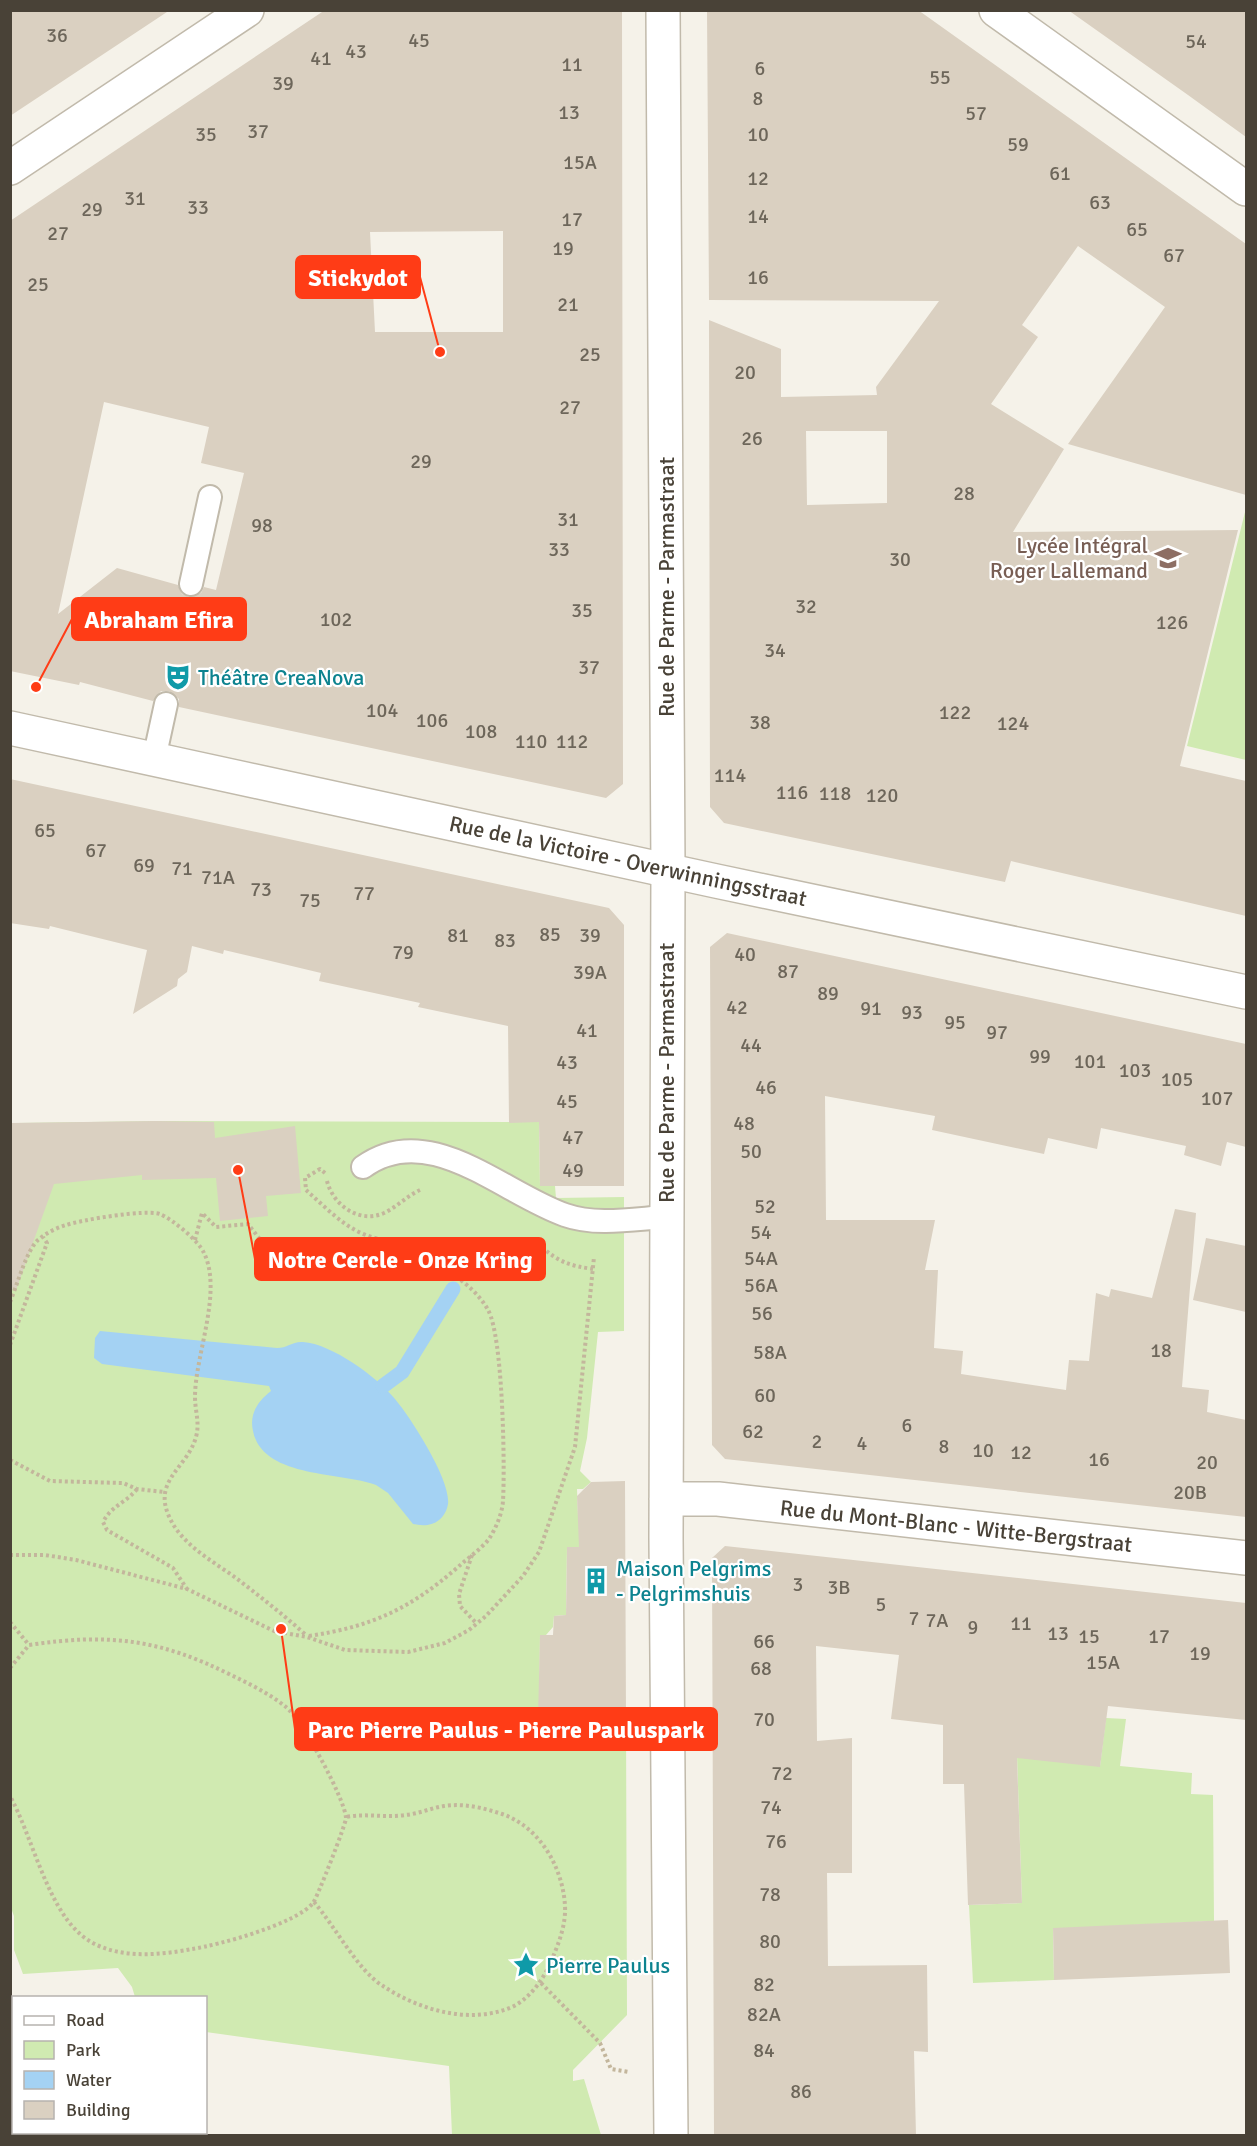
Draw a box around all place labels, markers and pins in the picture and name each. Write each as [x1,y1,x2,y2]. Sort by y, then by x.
callout: Stickydot [296,256,420,298]
place label: Lycée Intégral Roger Lallemand [990,532,1148,584]
school or university icon: Lycée Intégral Roger Lallemand [1153,543,1183,573]
callout: Abraham Efira [72,598,246,640]
theatre icon: Théâtre CreaNova [163,662,193,692]
place label: Théâtre CreaNova [198,664,364,691]
callout: Notre Cercle - Onze Kring [255,1238,545,1280]
place label: Maison Pelgrims - Pelgrimshuis [616,1555,771,1607]
building icon: Maison Pelgrims - Pelgrimshuis [581,1566,611,1596]
callout: Parc Pierre Paulus - Pierre Pauluspark [295,1708,717,1750]
place icon: Pierre Paulus [511,1950,541,1980]
place label: Pierre Paulus [546,1952,670,1979]

